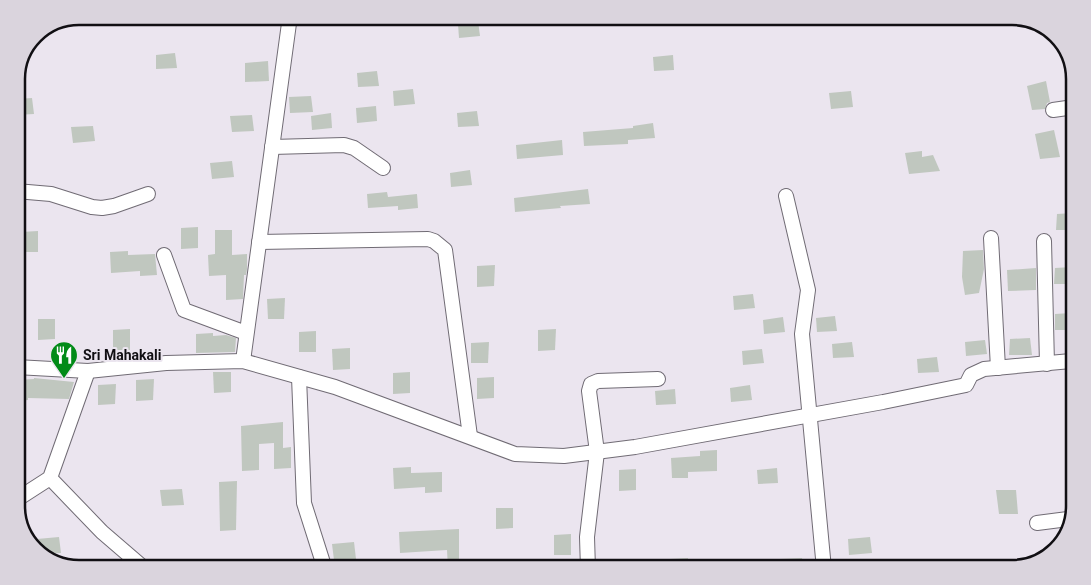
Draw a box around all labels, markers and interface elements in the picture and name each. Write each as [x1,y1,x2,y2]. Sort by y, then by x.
restaurant icon: Sri Mahakali [49,340,79,379]
place label: Sri Mahakali [83,347,161,363]

